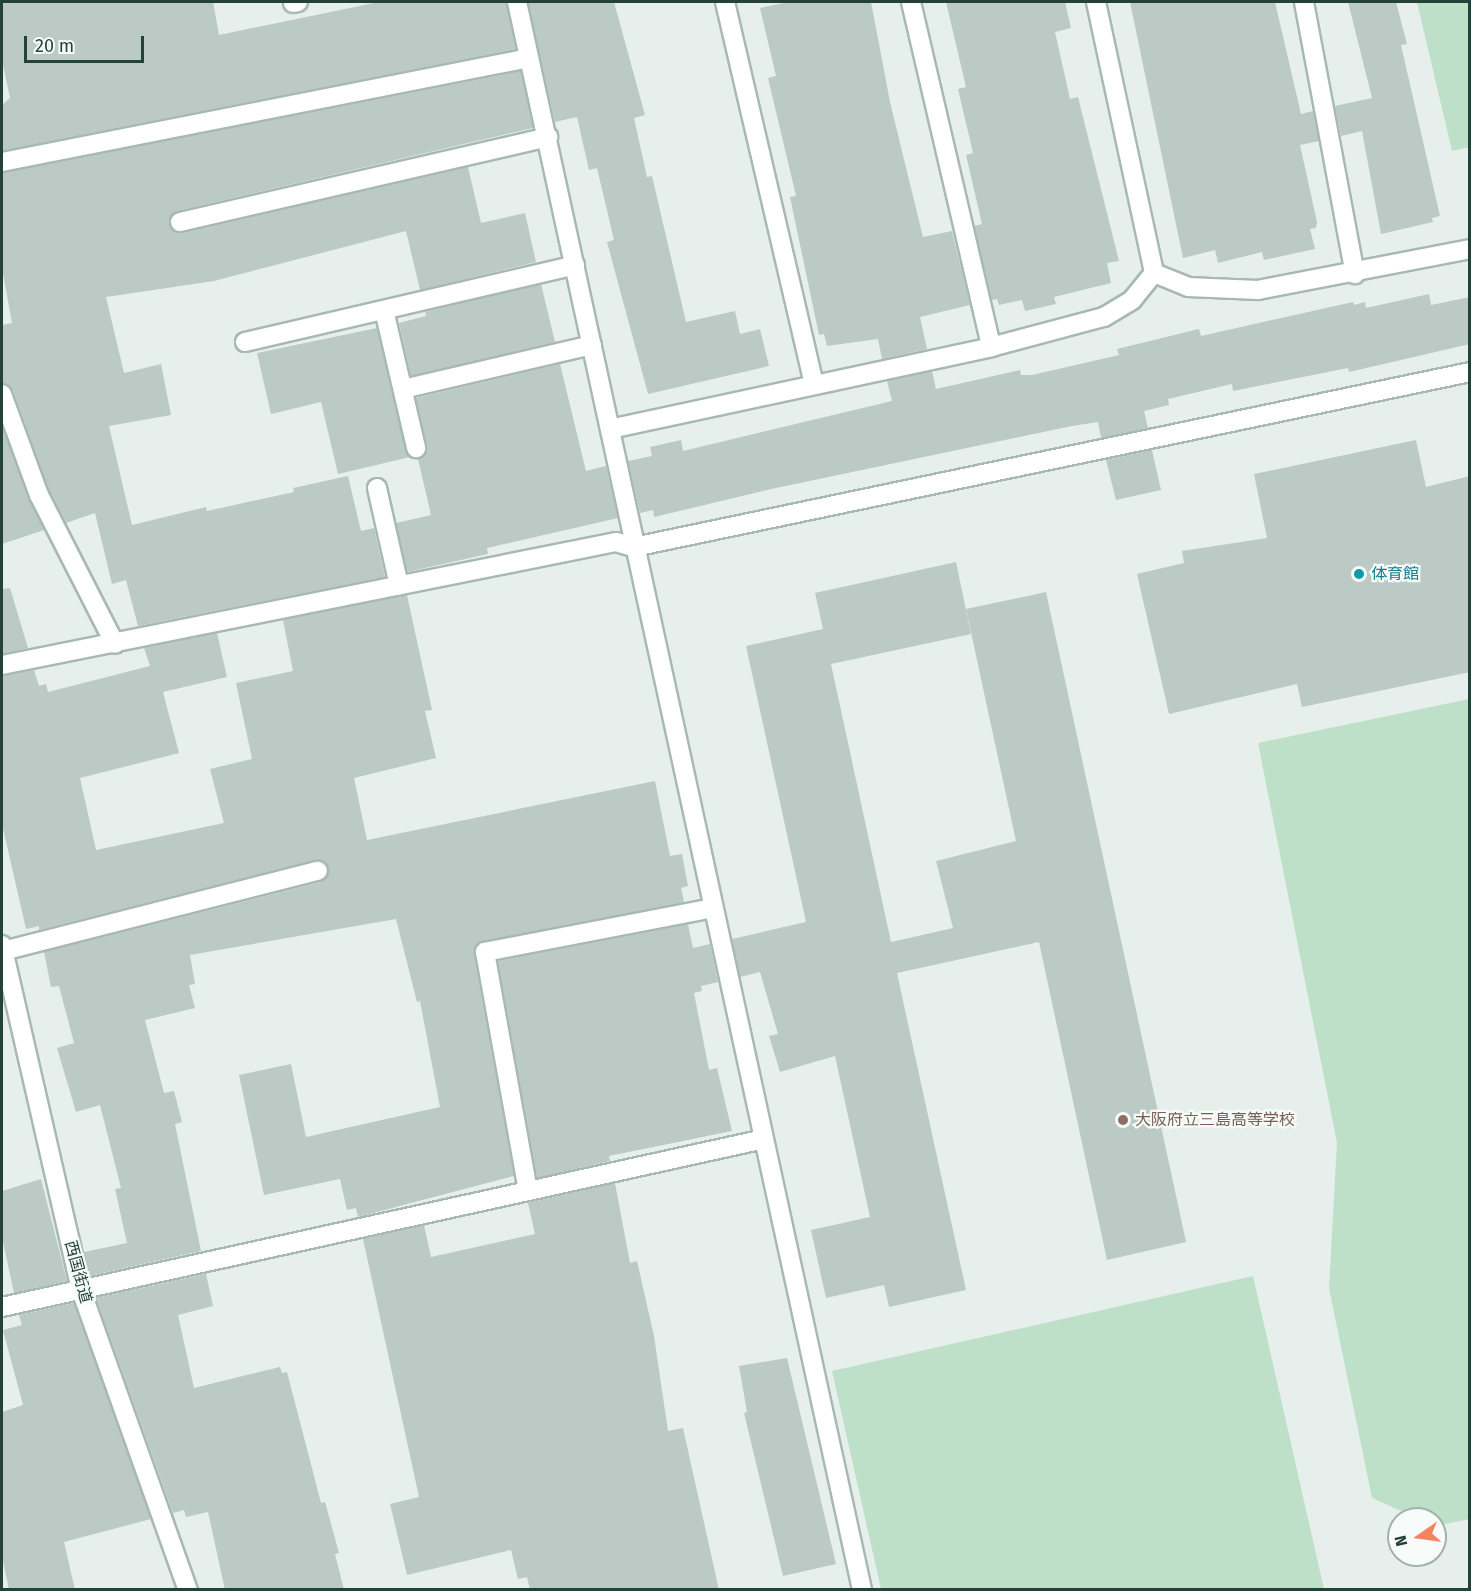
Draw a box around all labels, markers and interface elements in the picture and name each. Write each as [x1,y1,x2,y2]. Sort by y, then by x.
scale bar [27,24,147,62]
text: 20 m [35,35,74,57]
place label: 体育館 [1371,564,1419,584]
marker: 体育館 [1352,567,1366,581]
place label: 大阪府立三島高等学校 [1135,1110,1295,1130]
marker: 大阪府立三島高等学校 [1116,1113,1130,1127]
street label: 西国街道 [60,1239,96,1305]
north arrow [1387,1507,1447,1567]
text: N [1390,1533,1411,1548]

